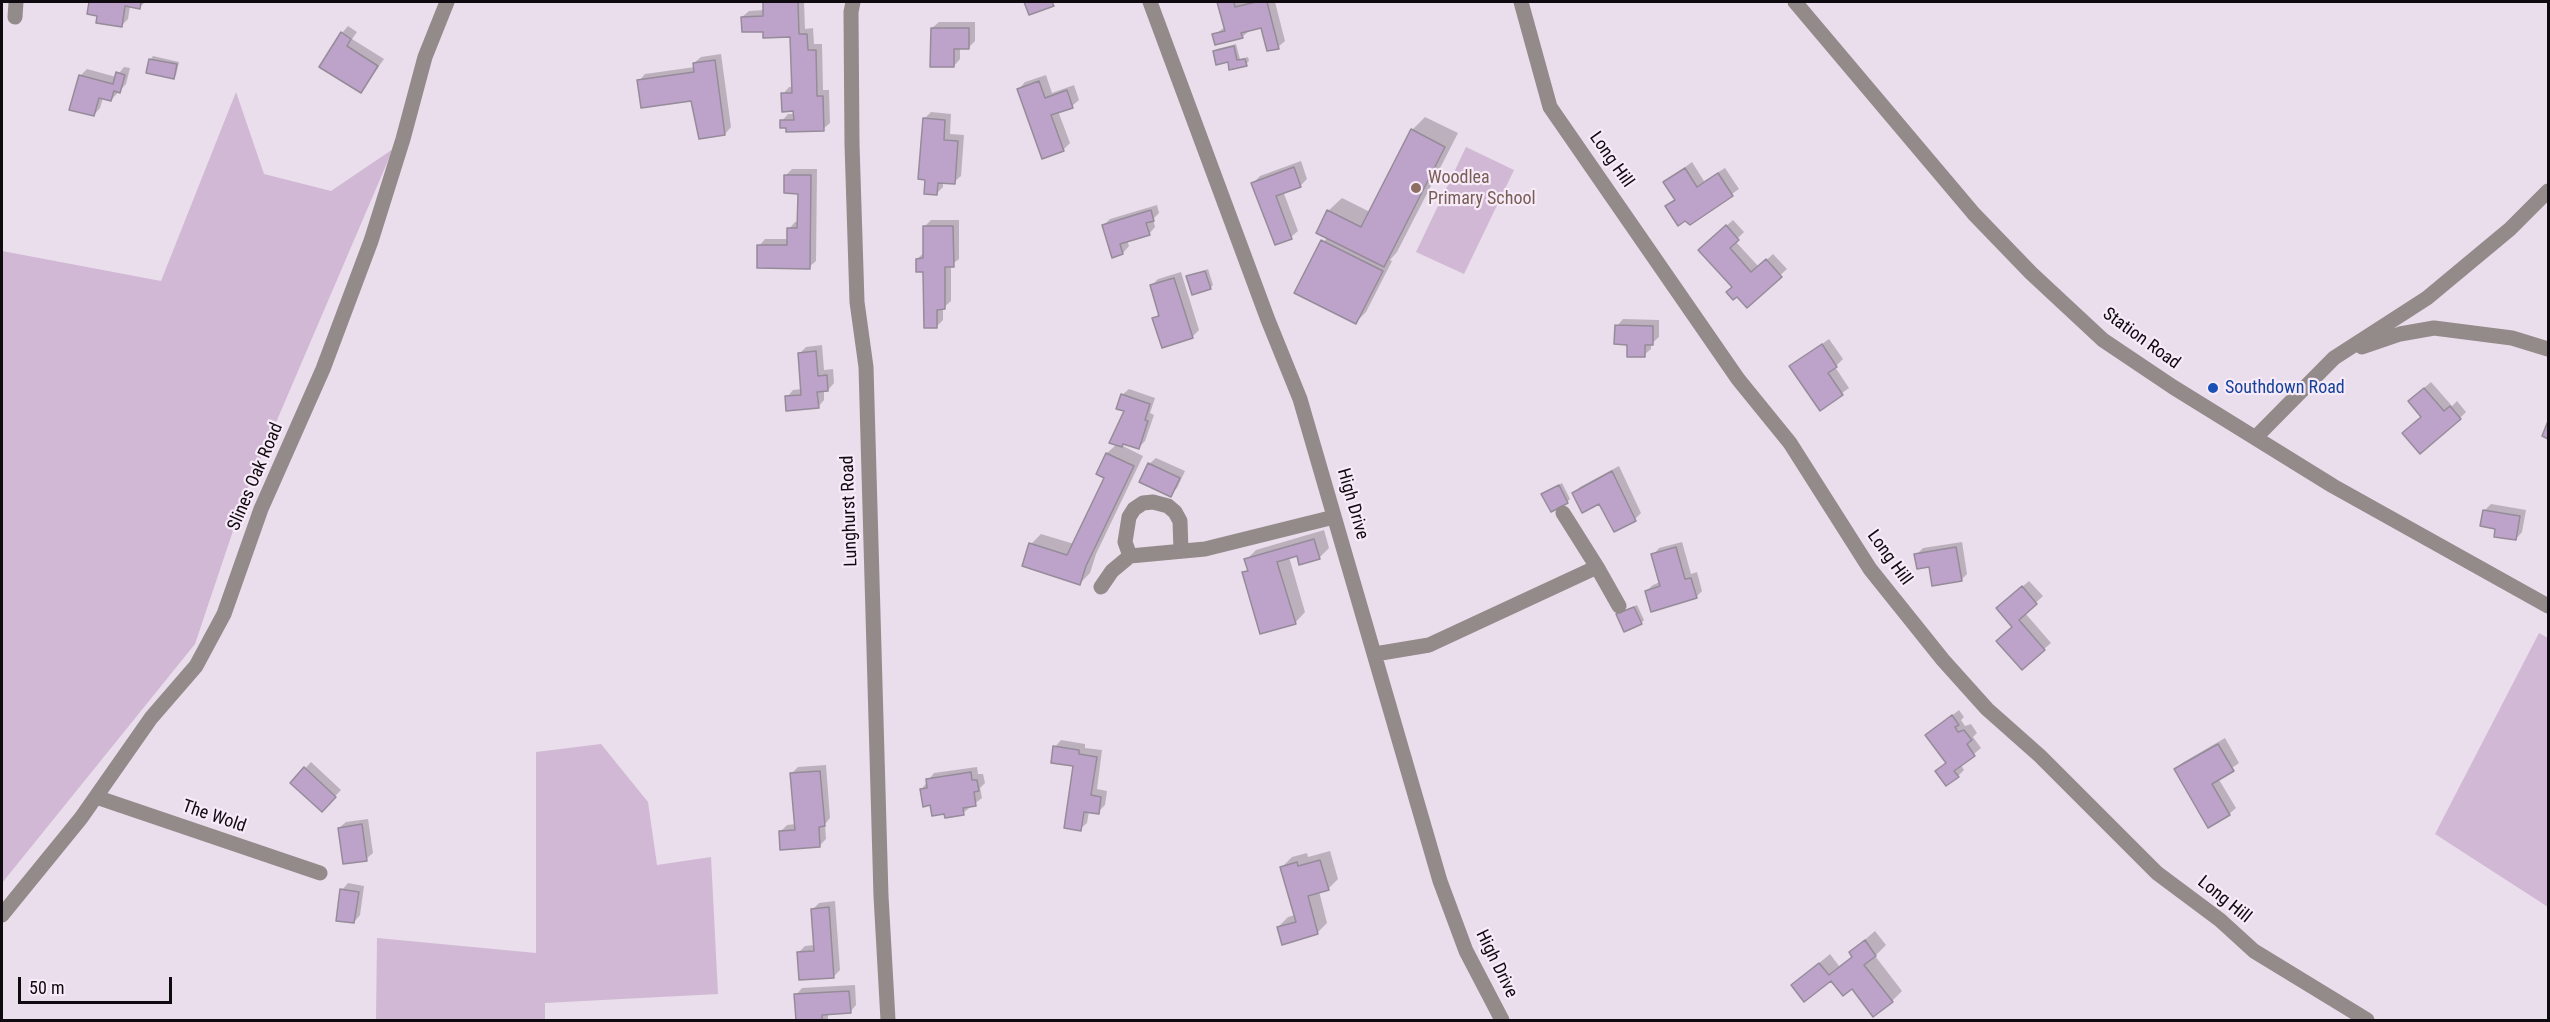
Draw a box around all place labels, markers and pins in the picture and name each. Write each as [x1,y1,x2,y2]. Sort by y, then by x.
place label: Woodlea Primary School [1428,167,1536,210]
marker: Woodlea Primary School [1409,181,1423,195]
place label: Southdown Road [2225,377,2345,399]
marker: Southdown Road [2206,381,2220,395]

